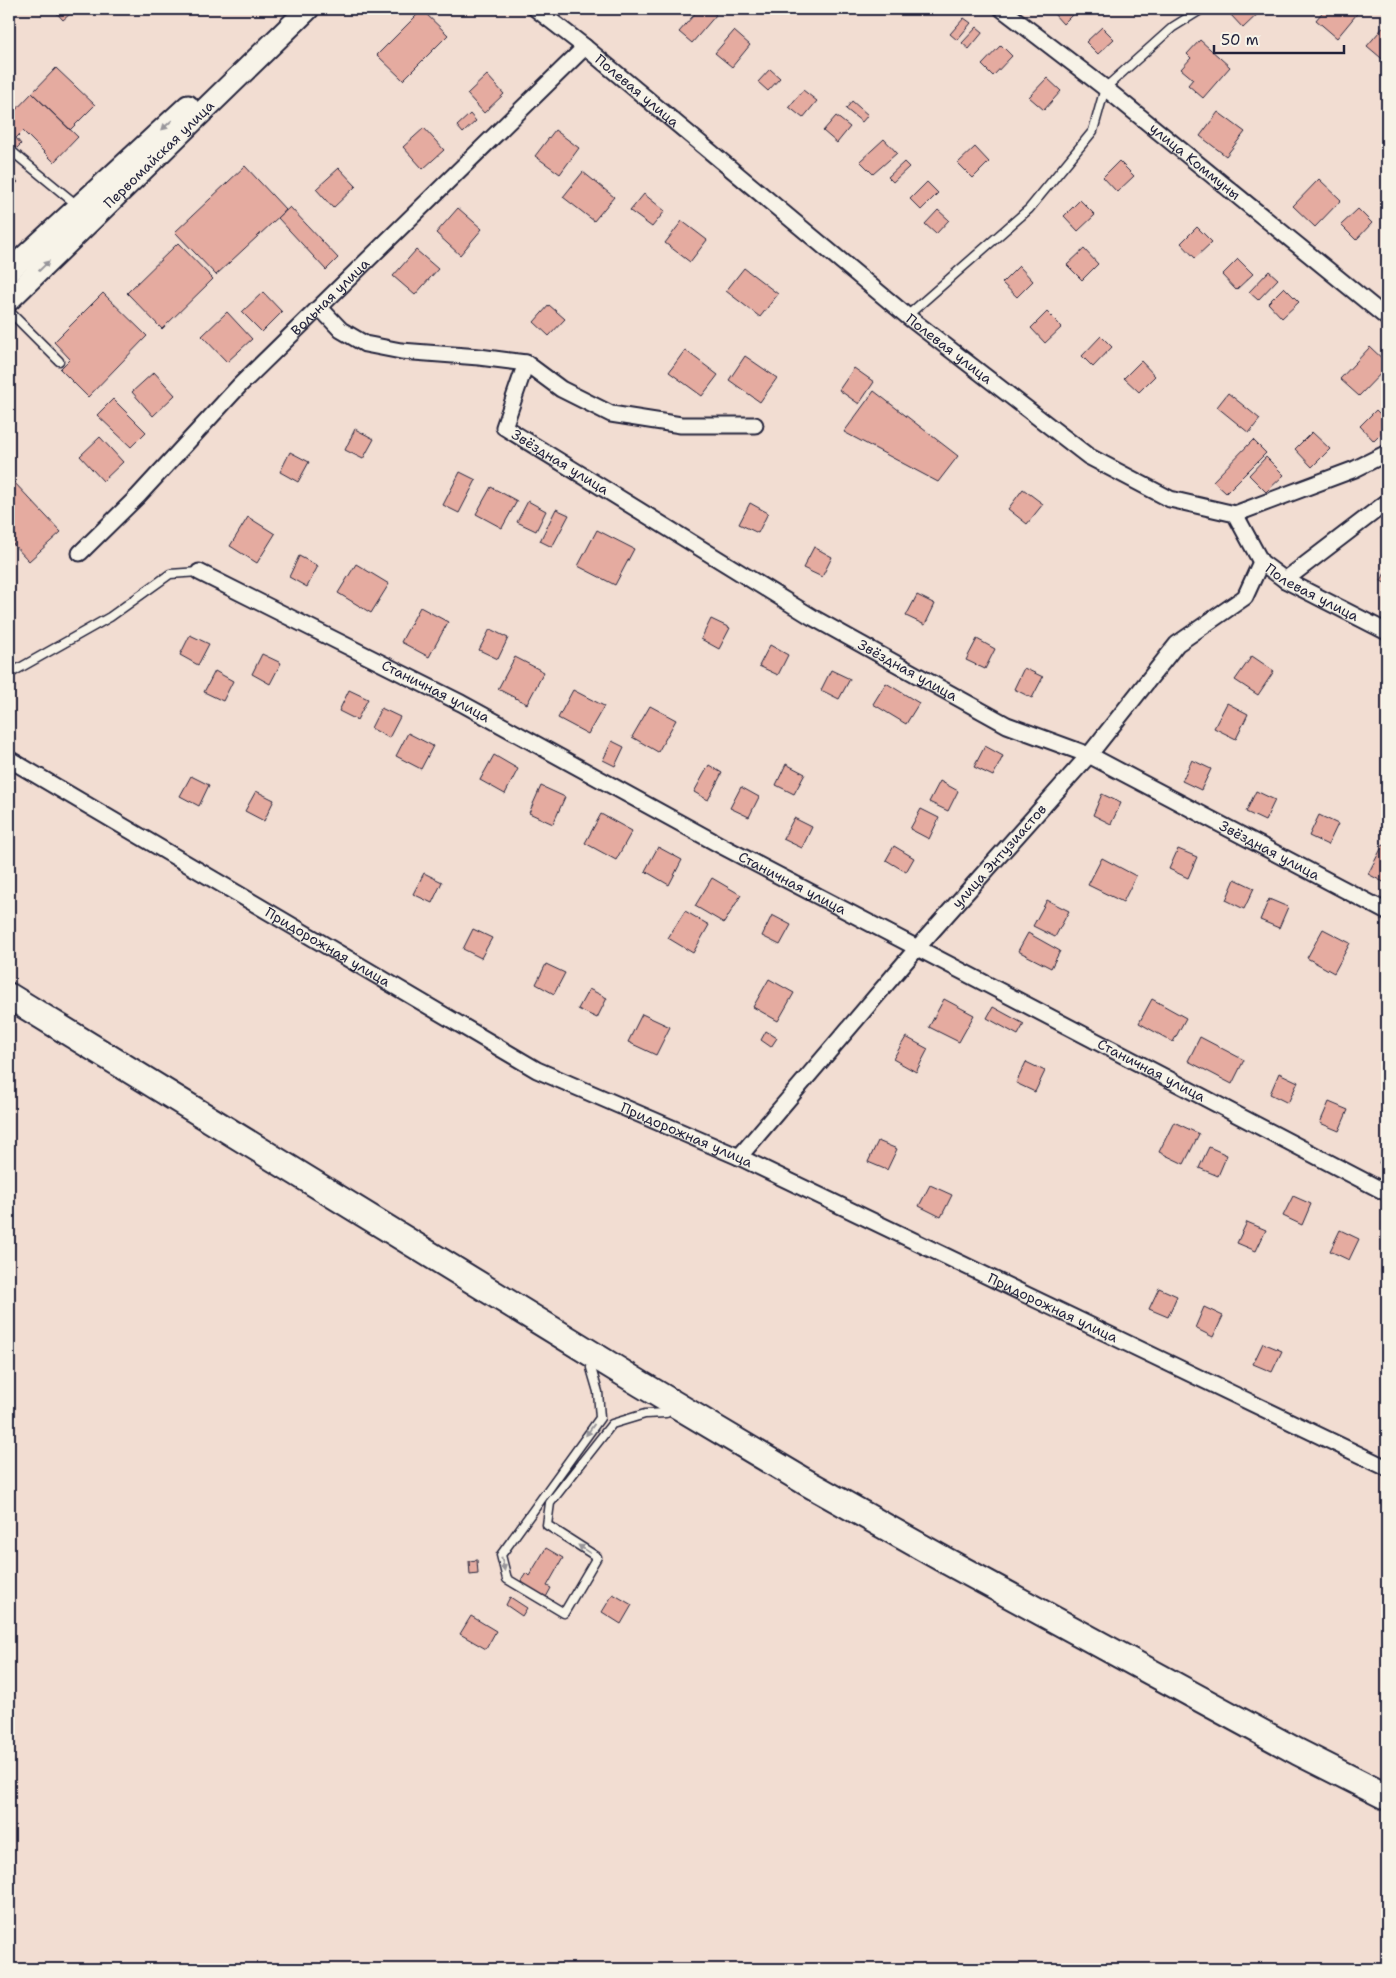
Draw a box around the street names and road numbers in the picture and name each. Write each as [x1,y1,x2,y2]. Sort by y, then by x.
street label: Полевая улица [591,50,683,131]
street label: Первомайская улица [100,96,218,212]
street label: улица Коммуны [1146,119,1244,204]
street label: Вольная улица [287,254,373,339]
street label: Полевая улица [903,310,996,388]
street label: Звёздная улица [509,425,613,499]
street label: Полевая улица [1262,559,1362,625]
street label: Звёздная улица [855,635,961,705]
street label: Станичная улица [379,656,493,726]
street label: улица Энтузиастов [948,800,1050,912]
street label: Звёздная улица [1216,816,1323,884]
street label: Станичная улица [735,847,850,918]
street label: Придорожная улица [262,903,394,991]
street label: Станичная улица [1094,1035,1209,1106]
street label: Придорожная улица [618,1098,756,1171]
street label: Придорожная улица [985,1269,1121,1347]

